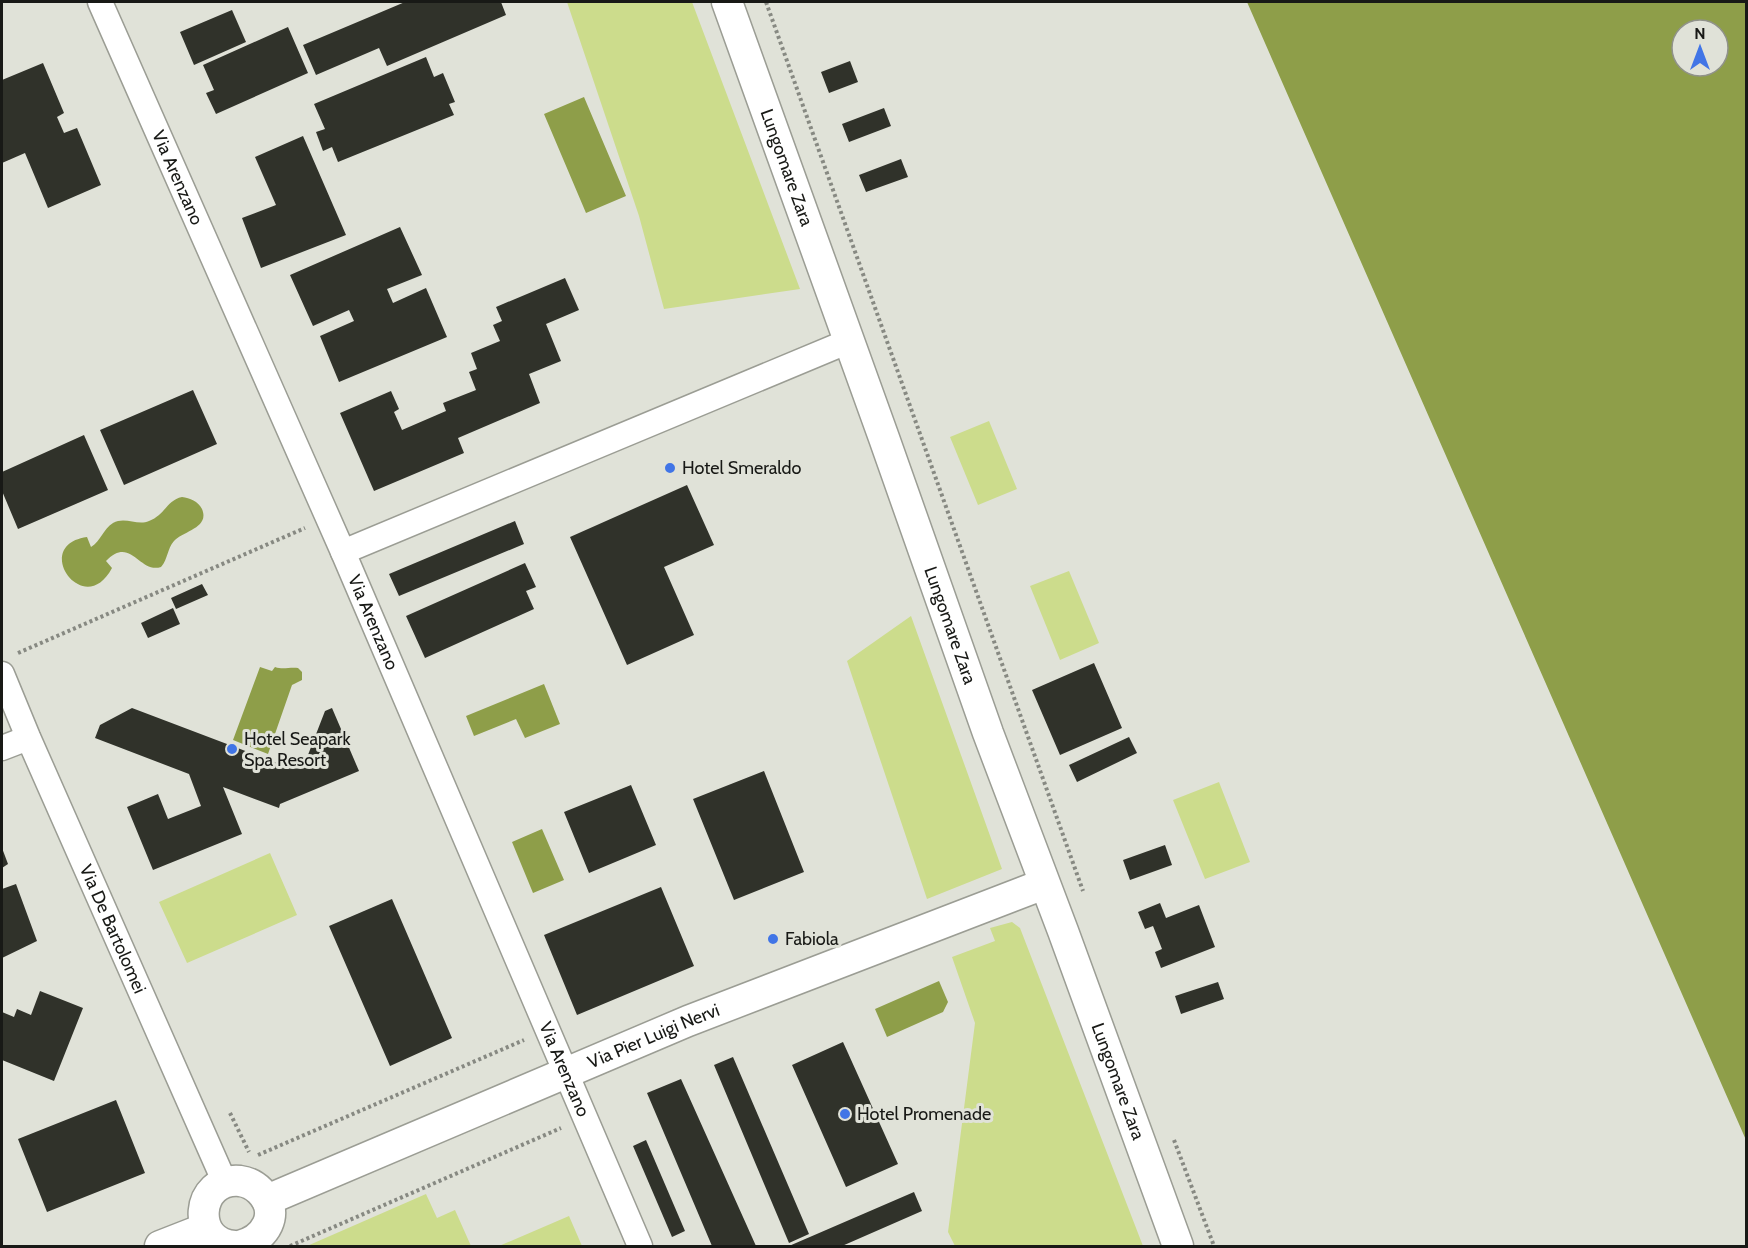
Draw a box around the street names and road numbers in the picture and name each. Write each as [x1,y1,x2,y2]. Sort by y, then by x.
street label: Lungomare Zara [755,106,818,230]
street label: Via Arenzano [147,127,208,228]
street label: Lungomare Zara [919,564,981,687]
street label: Via Arenzano [343,572,403,673]
street label: Via De Bartolomei [75,861,151,997]
street label: Via Pier Luigi Nervi [584,999,723,1073]
street label: Via Arenzano [534,1018,594,1120]
street label: Lungomare Zara [1086,1020,1149,1143]

